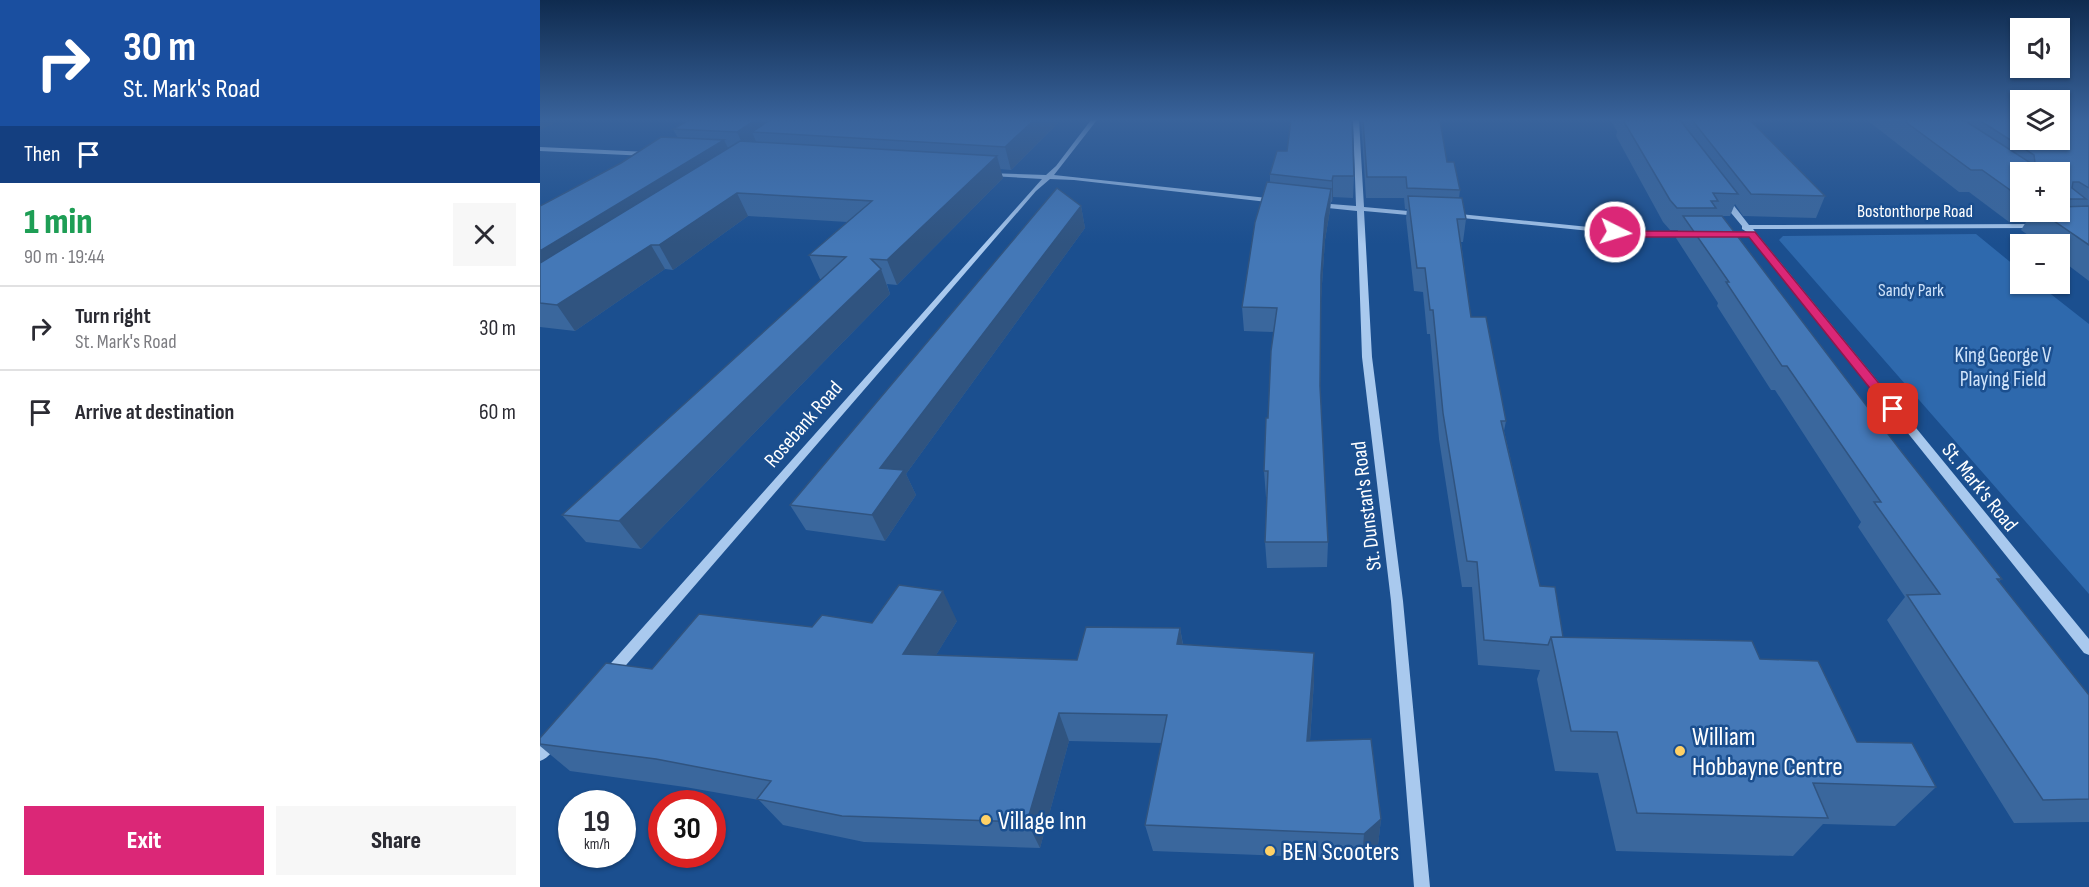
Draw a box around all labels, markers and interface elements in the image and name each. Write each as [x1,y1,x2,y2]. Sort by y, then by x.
map controls [2010,18,2070,294]
button: sound [2010,18,2070,78]
text: 30 m [123,22,196,73]
icon: right [24,24,102,102]
text: St. Mark's Road [123,73,260,105]
button: layers [2010,90,2070,150]
icon: arrive [72,138,105,171]
text: Then [24,141,60,168]
button: + [2010,162,2070,222]
position arrow [1583,200,1647,264]
text: 1 min [24,201,92,244]
street label: Bostonthorpe Road [1857,201,1973,222]
button: close [453,203,516,266]
button: − [2010,234,2070,294]
text: 90 m · 19:44 [24,245,105,269]
park label: Sandy Park [1878,280,1944,301]
text: Turn right [75,303,151,330]
icon: right [24,312,57,345]
text: 30 m [479,315,516,342]
text: St. Mark's Road [75,330,177,354]
park label: King George V Playing Field [1955,343,2052,392]
street label: Rosebank Road [759,376,848,473]
pin [1867,383,1918,434]
icon: arrive [1876,392,1909,425]
icon: arrive [24,396,57,429]
text: Arrive at destination [75,399,234,426]
text: 60 m [479,399,516,426]
street label: St. Mark's Road [1936,438,2023,537]
street label: St. Dunstan's Road [1346,440,1387,572]
place label: William Hobbayne Centre [1692,722,1843,783]
marker: William Hobbayne Centre [1673,744,1687,758]
speed limit sign: 30 [648,790,726,868]
text: 19 [584,804,610,840]
button: Exit [24,806,264,875]
button: Share [276,806,516,875]
place label: Village Inn [998,806,1087,837]
marker: Village Inn [979,813,993,827]
text: km/h [584,835,610,854]
place label: BEN Scooters [1282,837,1399,868]
marker: BEN Scooters [1263,844,1277,858]

